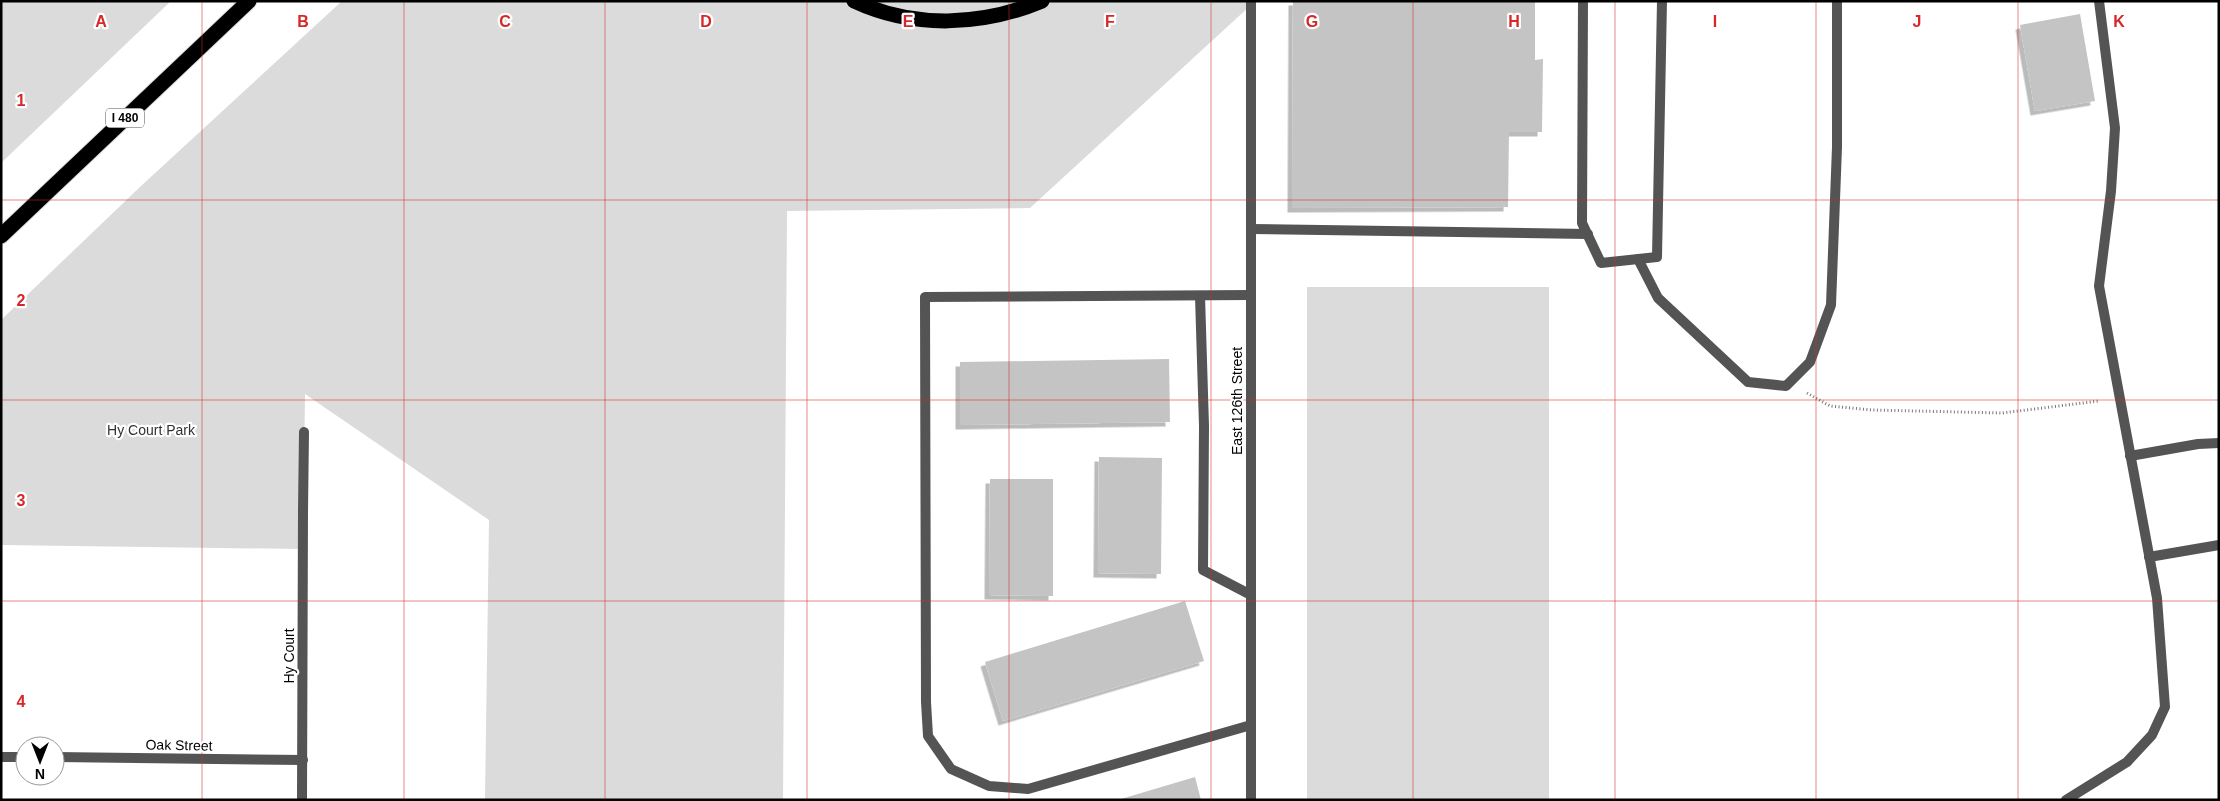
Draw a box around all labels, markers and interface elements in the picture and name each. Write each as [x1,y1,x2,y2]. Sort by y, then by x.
text: A [95,13,107,30]
text: B [297,13,309,30]
text: C [499,13,511,30]
text: D [700,13,712,30]
text: E [903,13,914,30]
text: F [1105,13,1115,30]
text: G [1306,13,1318,30]
text: H [1508,13,1520,30]
text: I [1713,13,1717,30]
text: J [1913,13,1921,30]
text: K [2113,13,2125,30]
text: 1 [17,92,26,109]
road number: I 480 [106,109,144,128]
text: 2 [17,292,26,309]
street label: East 126th Street [1229,347,1245,455]
park label: Hy Court Park [107,422,196,438]
text: 3 [17,492,26,509]
street label: Hy Court [281,628,297,684]
text: 4 [17,693,26,710]
north arrow [15,736,65,786]
street label: Oak Street [145,736,213,754]
text: N [35,766,45,782]

